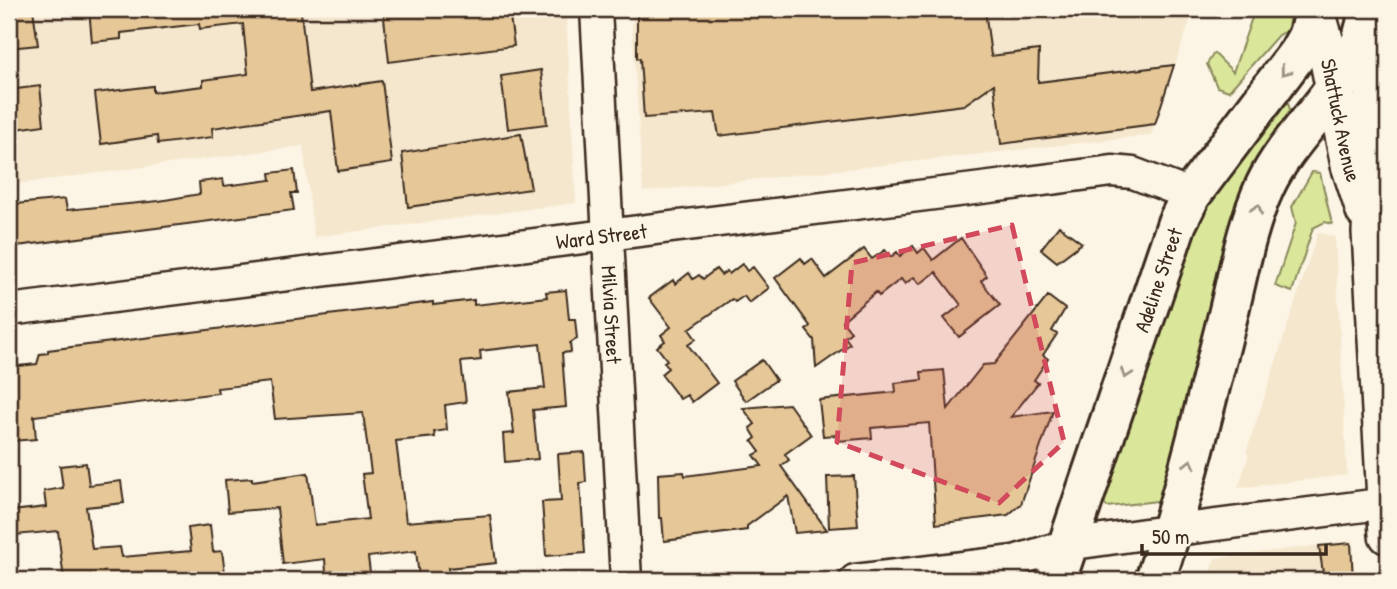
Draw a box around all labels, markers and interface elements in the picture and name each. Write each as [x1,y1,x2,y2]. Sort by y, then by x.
street label: Shattuck Avenue [1314,56,1369,185]
one-way arrow [1280,63,1293,76]
one-way arrow [1249,203,1263,215]
street label: Ward Street [554,216,649,256]
street label: Adeline Street [1127,223,1189,336]
street label: Milvia Street [595,265,629,365]
one-way arrow [1120,368,1134,380]
one-way arrow [1182,459,1196,471]
scale bar [1142,512,1325,556]
text: 50 m [1152,522,1189,551]

